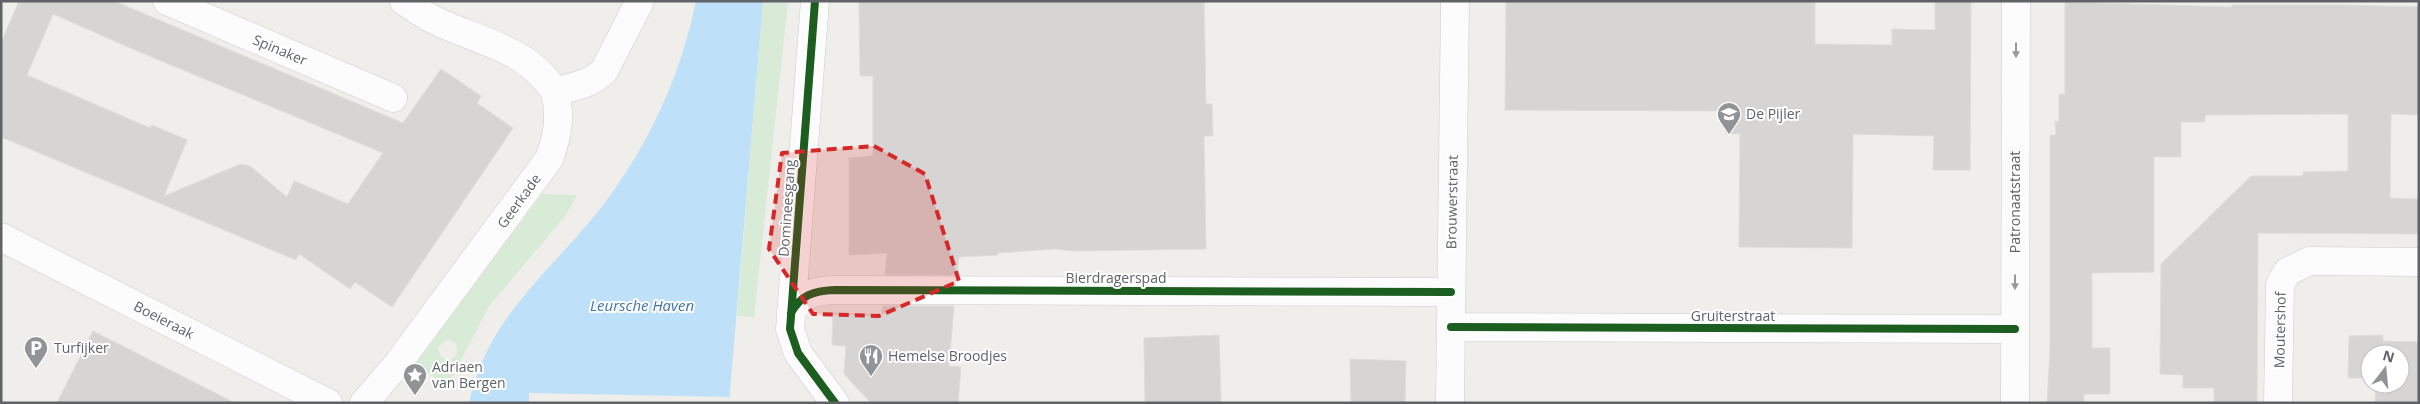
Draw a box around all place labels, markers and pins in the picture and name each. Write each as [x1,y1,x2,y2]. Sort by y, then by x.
school or university icon: De Pijler [1716,101,1742,135]
place label: De Pijler [1746,104,1801,123]
parking icon: Turfijker [23,335,49,369]
place label: Turfijker [54,338,109,357]
restaurant icon: Hemelse Broodjes [858,343,884,377]
place label: Hemelse Broodjes [888,346,1007,365]
place label: Adriaen van Bergen [432,357,506,392]
place icon: Adriaen van Bergen [402,362,428,396]

